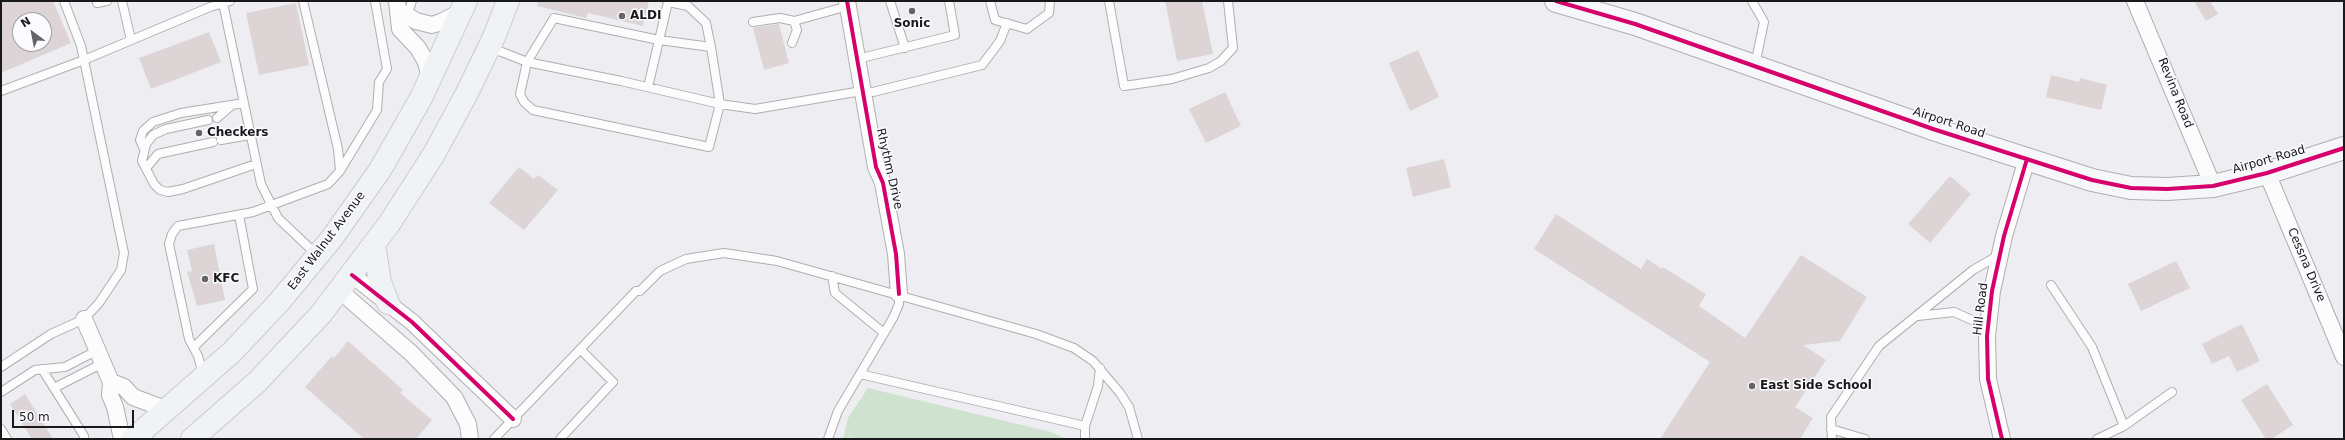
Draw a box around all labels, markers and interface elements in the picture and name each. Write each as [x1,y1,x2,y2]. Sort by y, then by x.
marker: Sonic [907,6,917,16]
place label: ALDI [630,9,661,23]
marker: ALDI [617,11,627,21]
north arrow [12,12,52,52]
text: N [19,14,33,30]
place label: Sonic [894,17,930,31]
street label: Revina Road [2154,56,2196,130]
street label: Airport Road [1911,105,1987,141]
place label: Checkers [207,126,268,140]
street label: Rhythm Drive [873,127,905,211]
marker: Checkers [194,128,204,138]
street label: Airport Road [2231,143,2307,177]
street label: East Walnut Avenue [285,189,369,293]
street label: Cessna Drive [2284,226,2328,304]
place label: KFC [213,272,239,286]
marker: KFC [200,274,210,284]
street label: Hill Road [1971,282,1991,336]
place label: East Side School [1760,379,1872,393]
marker: East Side School [1747,381,1757,391]
scale bar [14,402,136,428]
text: 50 m [19,410,50,424]

